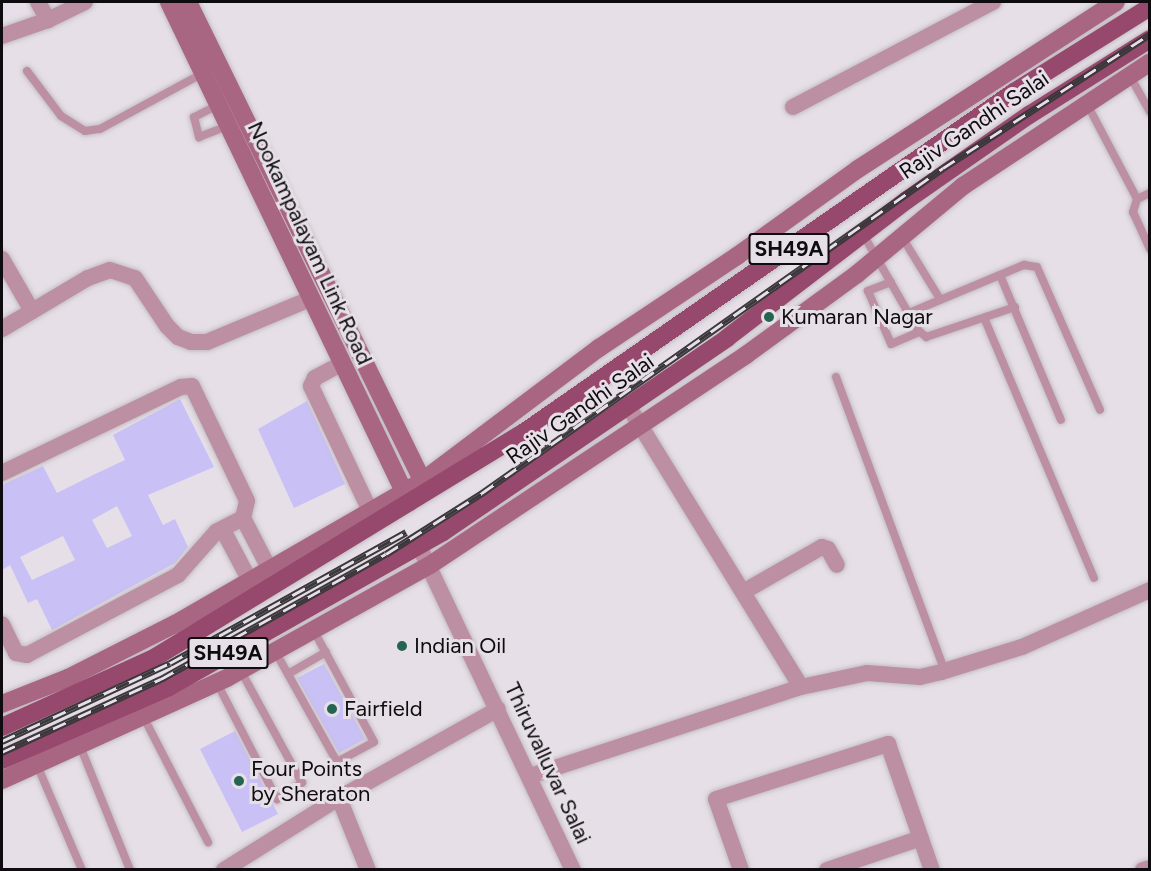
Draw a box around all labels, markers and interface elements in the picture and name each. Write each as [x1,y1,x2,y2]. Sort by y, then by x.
street label: Rajiv Gandhi Salai [894,65,1054,185]
street label: Nookampalayam Link Road [242,117,378,369]
road number: SH49A [748,231,830,267]
place label: Kumaran Nagar [781,304,933,330]
marker: Kumaran Nagar [762,310,776,324]
street label: Rajiv Gandhi Salai [501,348,659,470]
place label: Indian Oil [414,633,506,659]
road number: SH49A [188,635,268,671]
marker: Indian Oil [395,639,409,653]
street label: Thiruvalluvar Salai [499,678,597,848]
place label: Fairfield [344,696,423,722]
marker: Fairfield [325,702,339,716]
place label: Four Points by Sheraton [251,755,370,806]
marker: Four Points by Sheraton [232,774,246,788]

